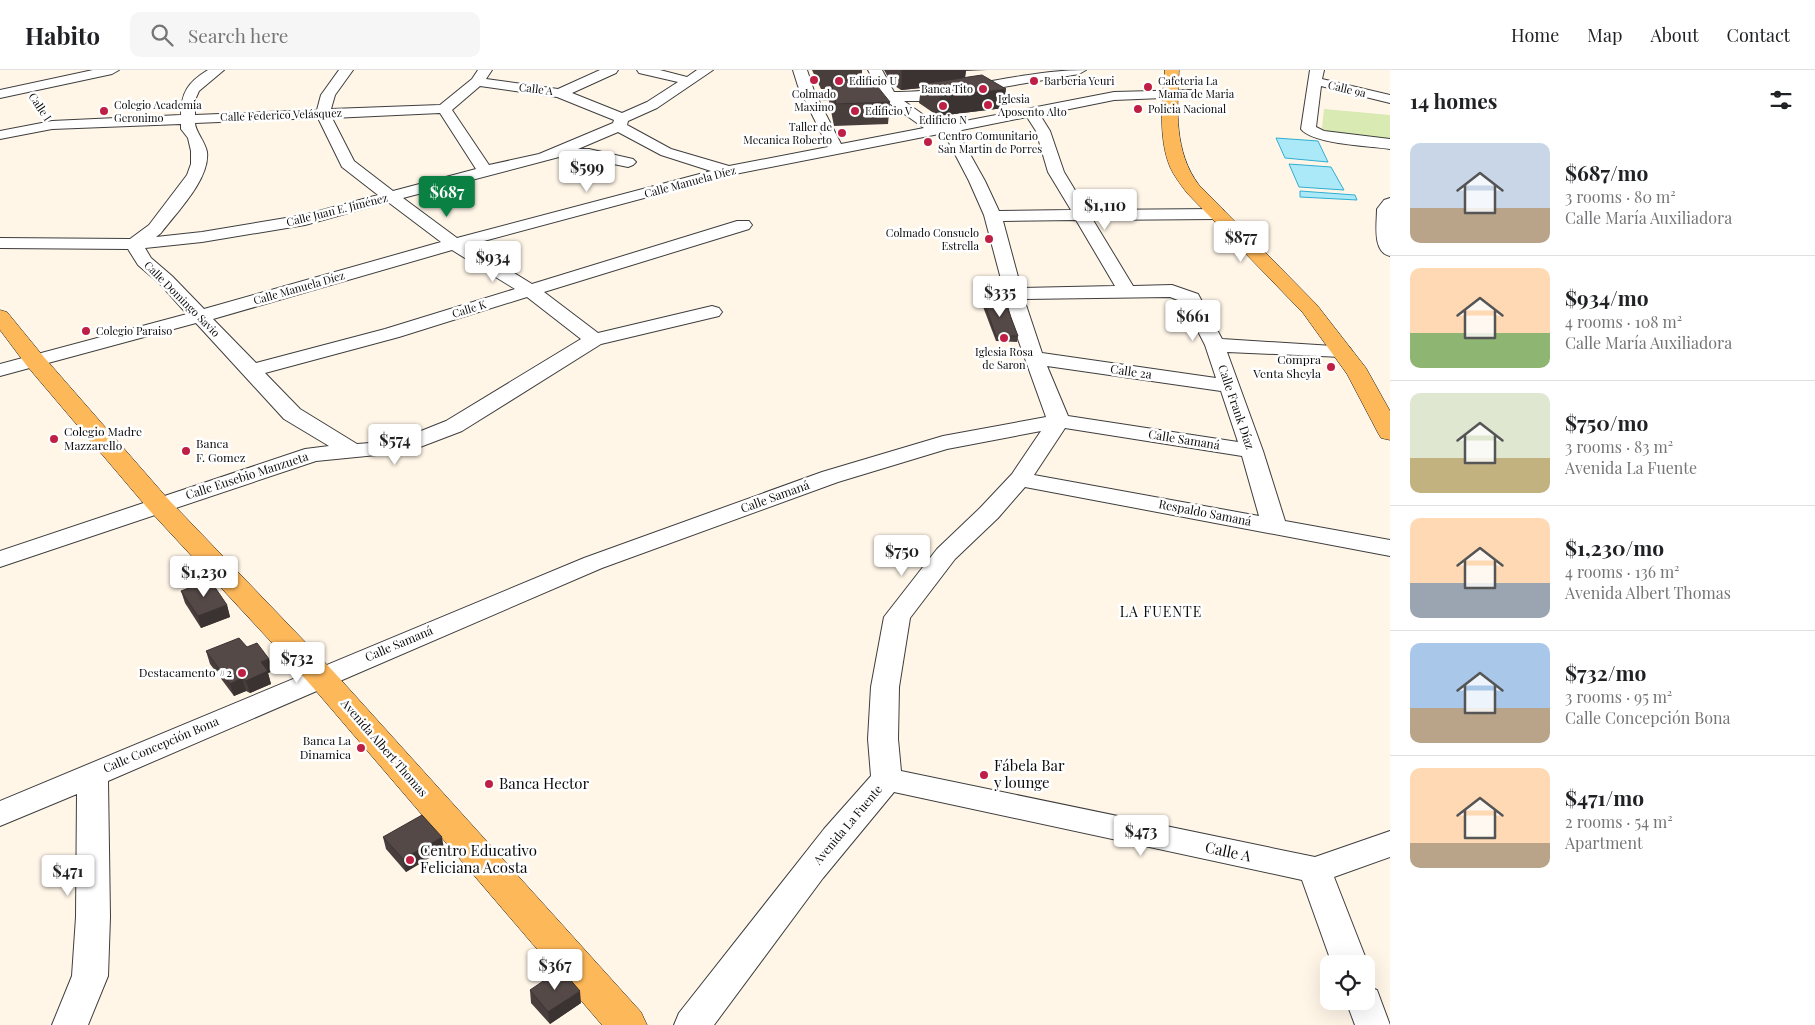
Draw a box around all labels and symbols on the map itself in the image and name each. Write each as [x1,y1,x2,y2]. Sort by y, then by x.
place label: Edificio U [849,73,897,88]
place label: Barberia Yeuri [1044,73,1114,88]
place label: Cafeteria La Mama de Maria [1158,73,1235,101]
marker: Colmado Maximo [808,74,820,86]
marker: Edificio U [833,75,845,87]
marker: Barberia Yeuri [1028,75,1040,87]
street label: Calle 9a [1327,77,1368,100]
street label: Calle A [518,79,554,98]
place label: Banca Tito [921,81,973,96]
marker: Cafeteria La Mama de Maria [1142,81,1154,93]
marker: Banca Tito [977,83,989,95]
place label: Colmado Maximo [792,86,836,114]
street label: Calle I [25,90,56,124]
place label: Iglesia Aposento Alto [997,91,1067,119]
place label: Colegio Academia Geronimo [114,97,202,125]
marker: Iglesia Aposento Alto [982,99,994,111]
marker: Edificio N [937,100,949,112]
place label: Policia Nacional [1148,101,1226,116]
place label: Edificio V [865,103,912,118]
marker: Policia Nacional [1132,103,1144,115]
marker: Colegio Academia Geronimo [98,105,110,117]
street label: Calle Federico Velásquez [220,105,342,124]
marker: Edificio V [849,105,861,117]
place label: Edificio N [919,112,967,127]
place label: Taller de Mecanica Roberto [743,119,832,147]
marker: Taller de Mecanica Roberto [836,127,848,139]
place label: Centro Comunitario San Martin de Porres [938,128,1042,156]
marker: Centro Comunitario San Martin de Porres [922,136,934,148]
pin: $599 [557,150,617,193]
street label: Calle Manuela Díez [642,162,737,201]
pin: $687 [417,176,477,218]
pin: $1,110 [1064,189,1146,231]
street label: Calle Juan E. Jiménez [285,190,389,229]
pin: $877 [1211,220,1271,263]
place label: Colmado Consuelo Estrella [886,225,980,253]
marker: Colmado Consuelo Estrella [983,233,995,245]
pin: $934 [463,240,523,283]
street label: Calle Domingo Savio [141,257,224,340]
street label: Calle Manuela Díez [251,267,346,308]
pin: $335 [970,276,1030,318]
street label: Calle K [450,296,488,321]
pin: $661 [1163,300,1223,342]
place label: Colegio Paraiso [96,323,172,338]
marker: Colegio Paraiso [80,325,92,337]
marker: Iglesia Rosa de Saron [998,332,1010,344]
place label: Iglesia Rosa de Saron [975,344,1033,372]
place label: Compra Venta Sheyla [1252,351,1321,381]
street label: Calle 2a [1109,360,1153,382]
marker: Compra Venta Sheyla [1325,361,1337,373]
street label: Calle Frank Díaz [1215,362,1259,451]
place label: Colegio Madre Mazzarello [64,423,142,453]
pin: $574 [365,424,425,466]
street label: Calle Samaná [1147,425,1221,453]
marker: Colegio Madre Mazzarello [48,433,60,445]
place label: Banca F. Gomez [196,435,246,465]
marker: Banca F. Gomez [180,445,192,457]
street label: Calle Eusebio Manzueta [183,448,310,502]
street label: Calle Samaná [738,476,811,516]
street label: Respaldo Samaná [1157,495,1253,529]
pin: $750 [872,534,932,577]
pin: $1,230 [163,556,245,598]
district label: LA FUENTE [1120,602,1202,621]
street label: Calle Samaná [362,622,435,665]
pin: $732 [267,642,327,684]
place label: Destacamento #2 [139,664,232,680]
marker: Destacamento #2 [236,667,248,679]
street label: Avenida Albert Thomas [337,694,432,800]
street label: Calle Concepción Bona [100,712,221,776]
place label: Banca La Dinamica [300,732,351,762]
marker: Banca La Dinamica [355,742,367,754]
place label: Fábela Bar y lounge [993,755,1065,792]
marker: Fábela Bar y lounge [978,769,990,781]
place label: Banca Hector [499,773,590,793]
marker: Banca Hector [483,778,495,790]
street label: Avenida La Fuente [809,781,885,868]
pin: $473 [1111,814,1171,857]
street label: Calle A [1203,836,1254,866]
place label: Centro Educativo Feliciana Acosta [420,840,537,877]
pin: $471 [38,854,98,897]
marker: Centro Educativo Feliciana Acosta [404,854,416,866]
pin: $367 [525,948,585,991]

